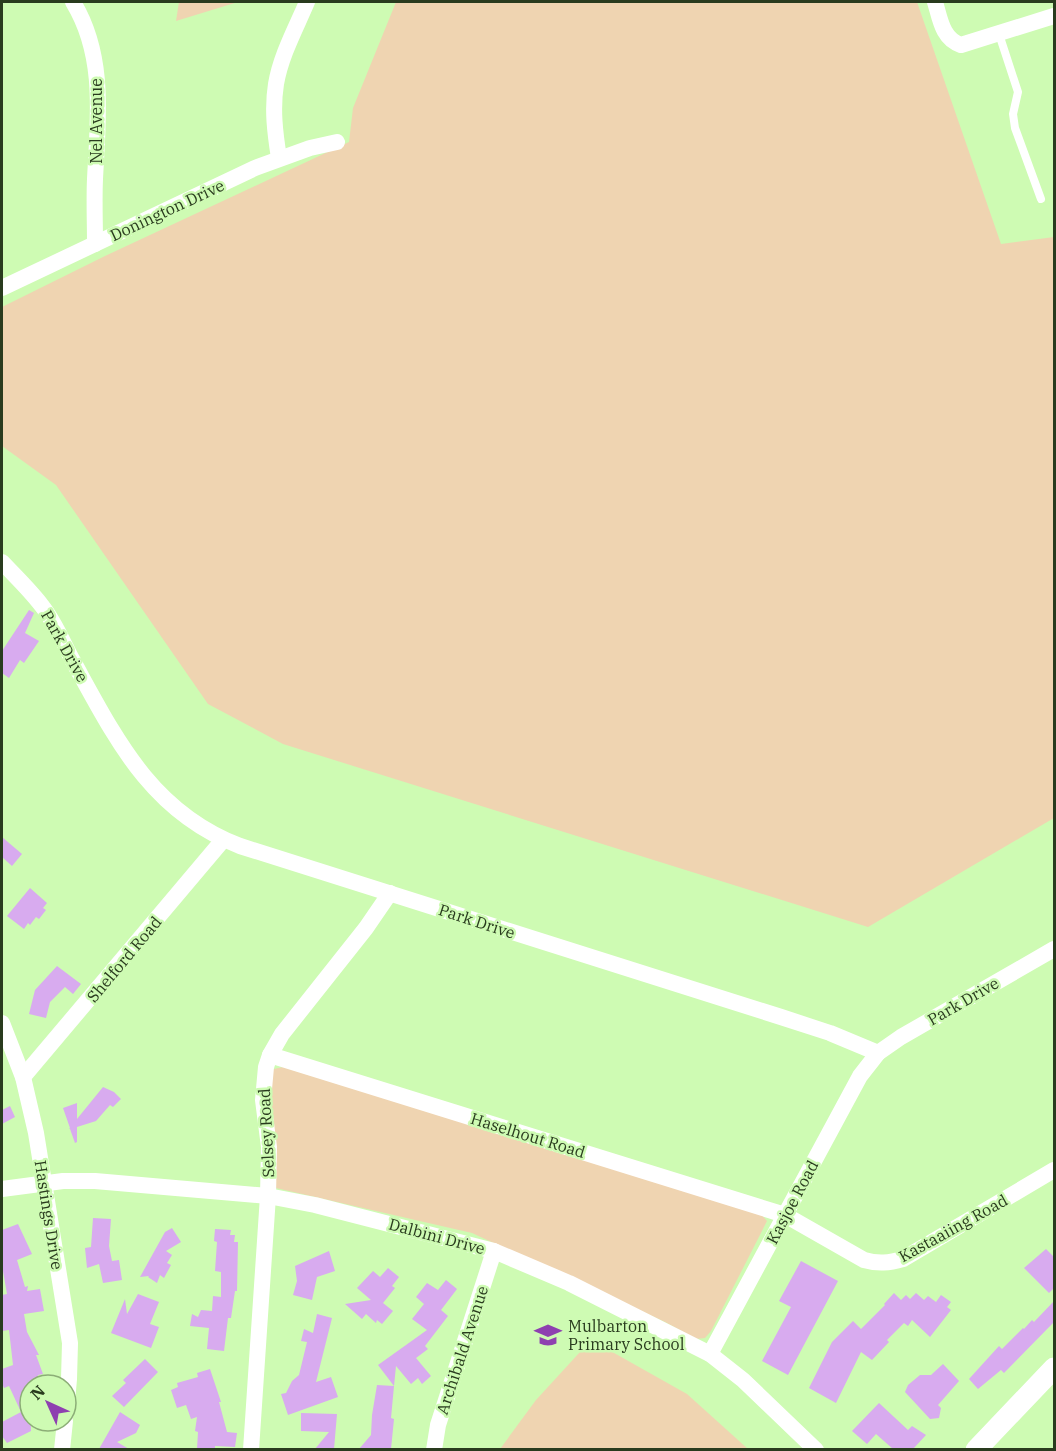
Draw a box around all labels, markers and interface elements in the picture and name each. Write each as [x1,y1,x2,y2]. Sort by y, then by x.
street label: Nel Avenue [86,78,106,164]
street label: Donington Drive [107,175,227,245]
street label: Park Drive [37,607,93,685]
street label: Park Drive [436,899,518,943]
street label: Shelford Road [82,912,166,1006]
street label: Park Drive [924,973,1002,1029]
street label: Selsey Road [254,1088,278,1178]
street label: Haselhout Road [468,1108,588,1162]
street label: Kasjoe Road [762,1156,823,1247]
street label: Hastings Drive [30,1159,68,1271]
street label: Kastaaiing Road [895,1190,1011,1266]
street label: Dalbini Drive [387,1214,487,1258]
street label: Archibald Avenue [432,1283,492,1417]
place label: Mulbarton Primary School [568,1316,685,1354]
school or university icon: Mulbarton Primary School [533,1320,563,1350]
north arrow [18,1373,78,1433]
text: N [26,1381,49,1404]

